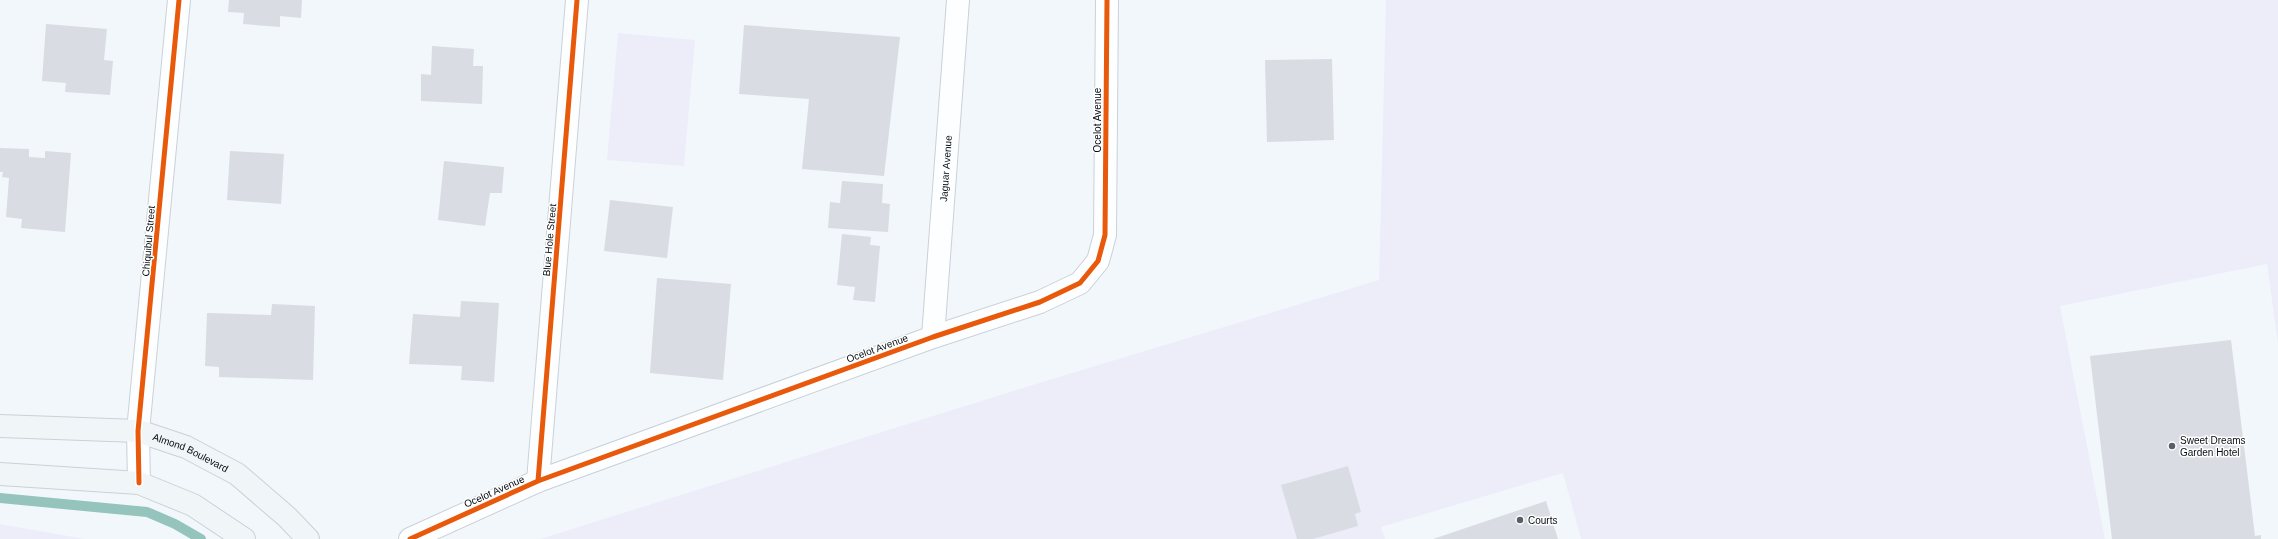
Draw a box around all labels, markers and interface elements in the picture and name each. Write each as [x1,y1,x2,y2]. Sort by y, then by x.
street label: Ocelot Avenue [1092,87,1103,152]
street label: Jaguar Avenue [938,134,954,202]
street label: Blue Hole Street [541,203,558,277]
street label: Chiquibul Street [140,205,157,277]
street label: Ocelot Avenue [845,332,910,365]
street label: Almond Boulevard [151,431,230,474]
place label: Sweet Dreams Garden Hotel [2180,435,2246,458]
marker: Sweet Dreams Garden Hotel [2167,441,2177,451]
street label: Ocelot Avenue [462,473,526,510]
marker: Courts [1515,515,1525,525]
place label: Courts [1528,515,1557,526]

